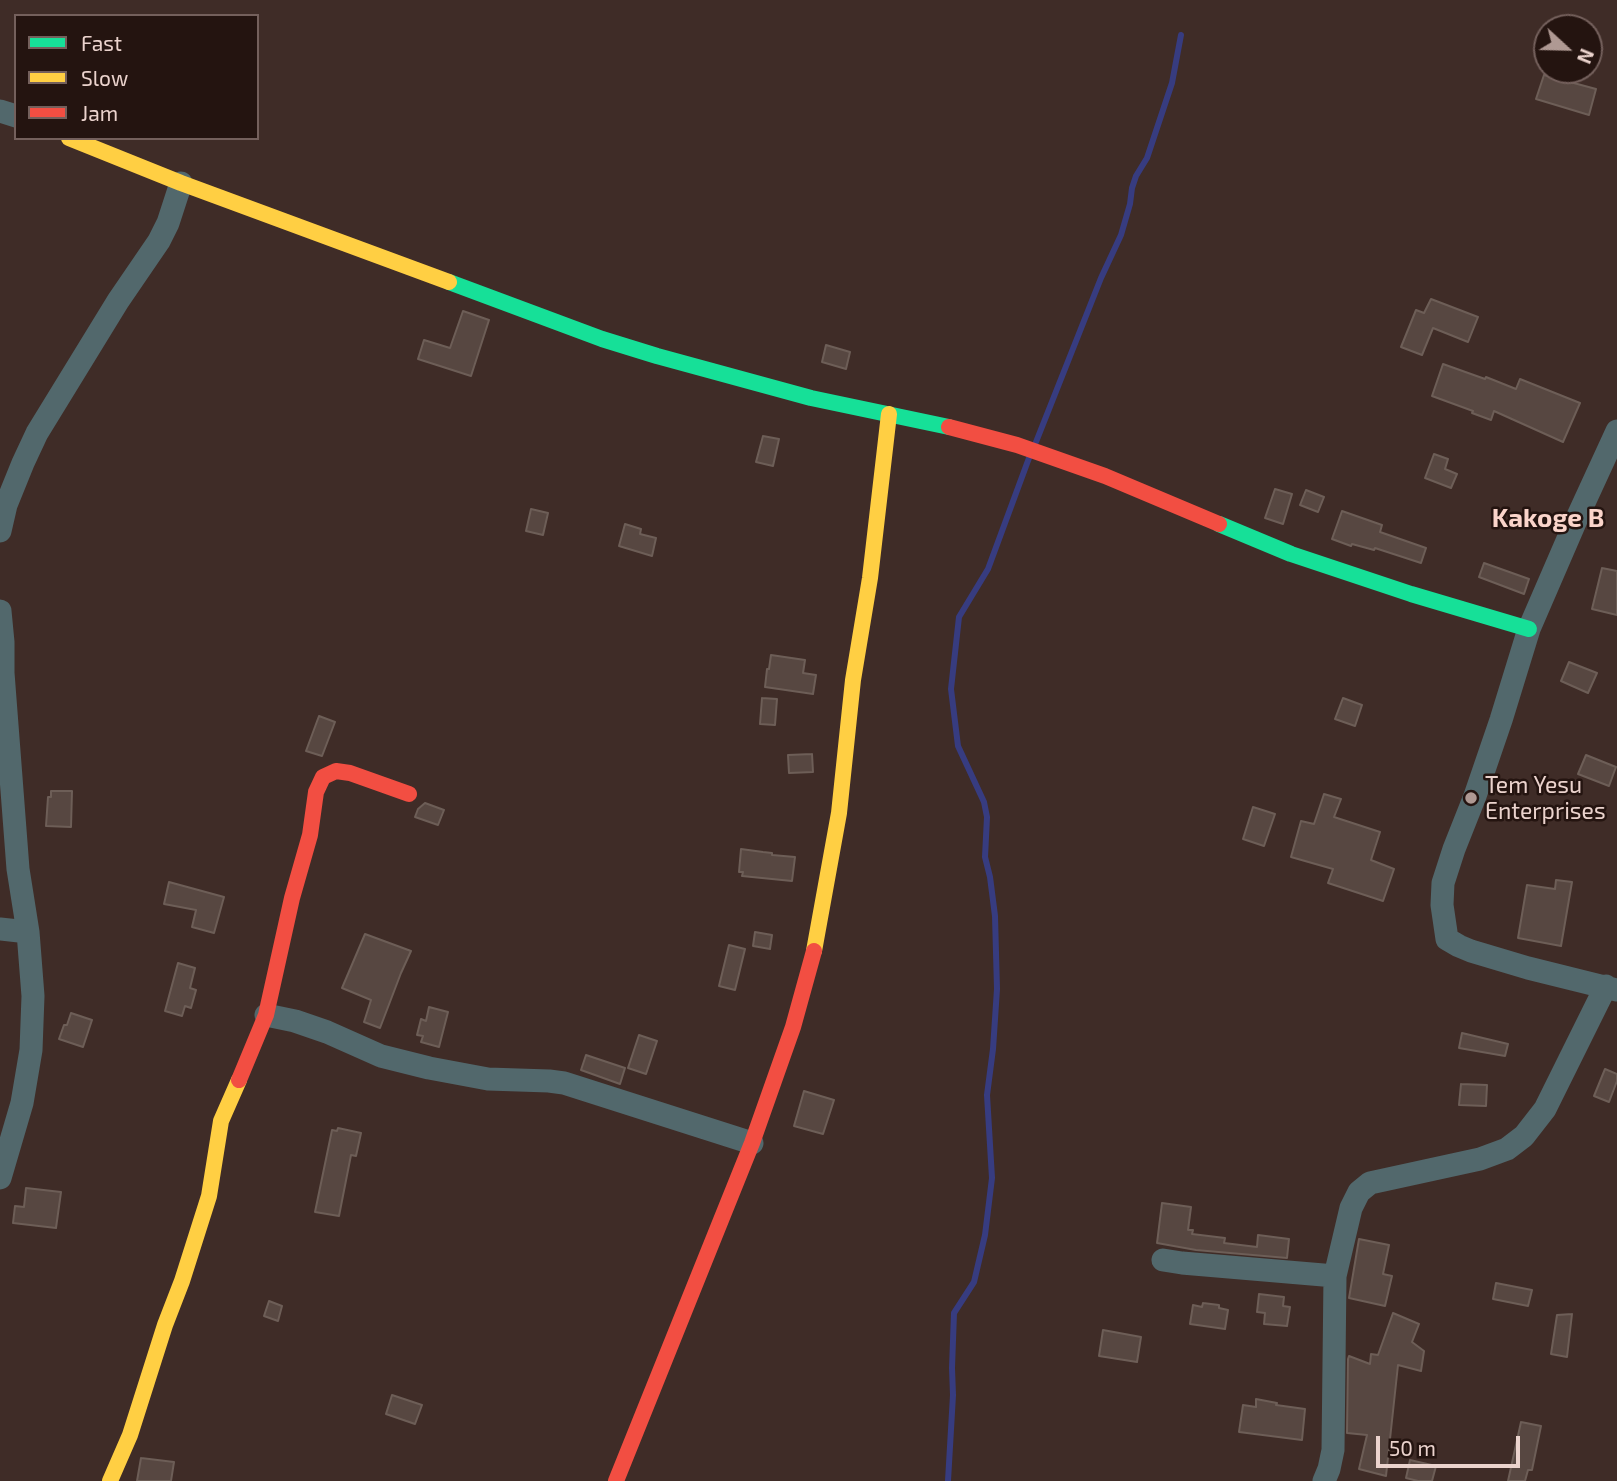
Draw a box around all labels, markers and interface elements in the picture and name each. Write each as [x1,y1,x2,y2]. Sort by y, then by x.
legend [14,14,259,140]
north arrow [1533,14,1603,84]
text: Fast [81,30,122,55]
text: N [1573,46,1599,67]
text: Slow [81,65,128,90]
text: Jam [81,100,118,125]
district label: Kakoge B [1492,502,1604,534]
place label: Tem Yesu Enterprises [1485,771,1606,825]
marker: Tem Yesu Enterprises [1463,790,1479,806]
scale bar [1379,1422,1522,1466]
text: 50 m [1389,1435,1436,1460]

